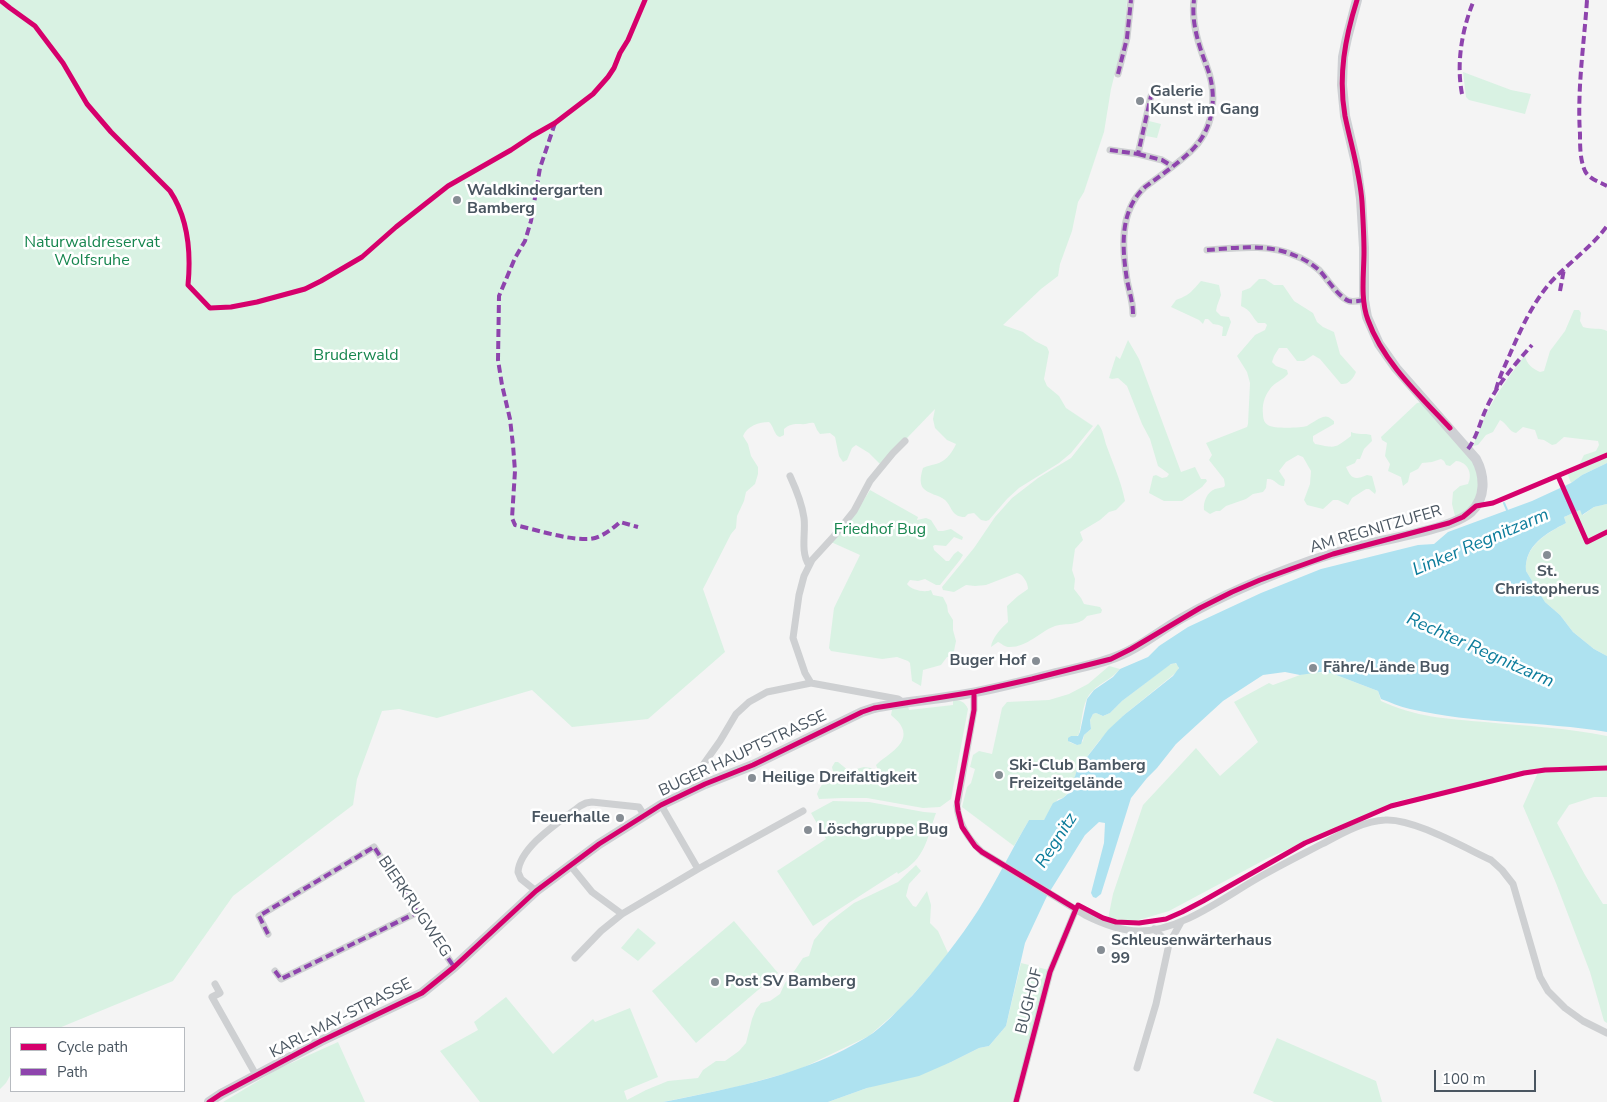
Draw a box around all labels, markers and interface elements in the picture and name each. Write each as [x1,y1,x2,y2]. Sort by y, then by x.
place label: Galerie Kunst im Gang [1150,82,1259,120]
marker: Galerie Kunst im Gang [1134,95,1146,107]
place label: Waldkindergarten Bamberg [467,181,603,219]
marker: Waldkindergarten Bamberg [451,194,463,206]
park label: Naturwaldreservat Wolfsruhe [24,233,160,271]
park label: Bruderwald [313,346,399,366]
street label: AM REGNITZUFER [1308,502,1444,558]
water label: Linker Regnitzarm [1410,505,1552,581]
park label: Friedhof Bug [834,520,926,540]
marker: St. Christopherus [1541,549,1553,561]
place label: St. Christopherus [1495,562,1599,600]
water label: Rechter Regnitzarm [1403,609,1557,693]
place label: Buger Hof [949,651,1026,671]
marker: Buger Hof [1030,655,1042,667]
place label: Fähre/Lände Bug [1323,658,1449,678]
marker: Fähre/Lände Bug [1307,662,1319,674]
street label: BUGER HAUPTSTRASSE [656,707,830,801]
place label: Ski-Club Bamberg Freizeitgelände [1009,756,1146,794]
place label: Heilige Dreifaltigkeit [762,768,917,788]
marker: Ski-Club Bamberg Freizeitgelände [993,769,1005,781]
marker: Heilige Dreifaltigkeit [746,772,758,784]
place label: Feuerhalle [532,808,610,828]
water label: Regnitz [1031,810,1083,872]
marker: Feuerhalle [614,812,626,824]
place label: Löschgruppe Bug [818,820,948,840]
marker: Löschgruppe Bug [802,824,814,836]
street label: BIERKRUGWEG [373,853,455,961]
place label: Schleusenwärterhaus 99 [1111,931,1272,969]
marker: Schleusenwärterhaus 99 [1095,944,1107,956]
street label: BUGHOF [1013,966,1047,1036]
place label: Post SV Bamberg [725,972,856,992]
street label: KARL-MAY-STRASSE [267,975,415,1063]
marker: Post SV Bamberg [709,976,721,988]
legend [10,1027,185,1092]
text: Cycle path [57,1037,128,1057]
scale bar [1437,1060,1540,1092]
text: Path [57,1062,88,1082]
text: 100 m [1442,1069,1486,1089]

